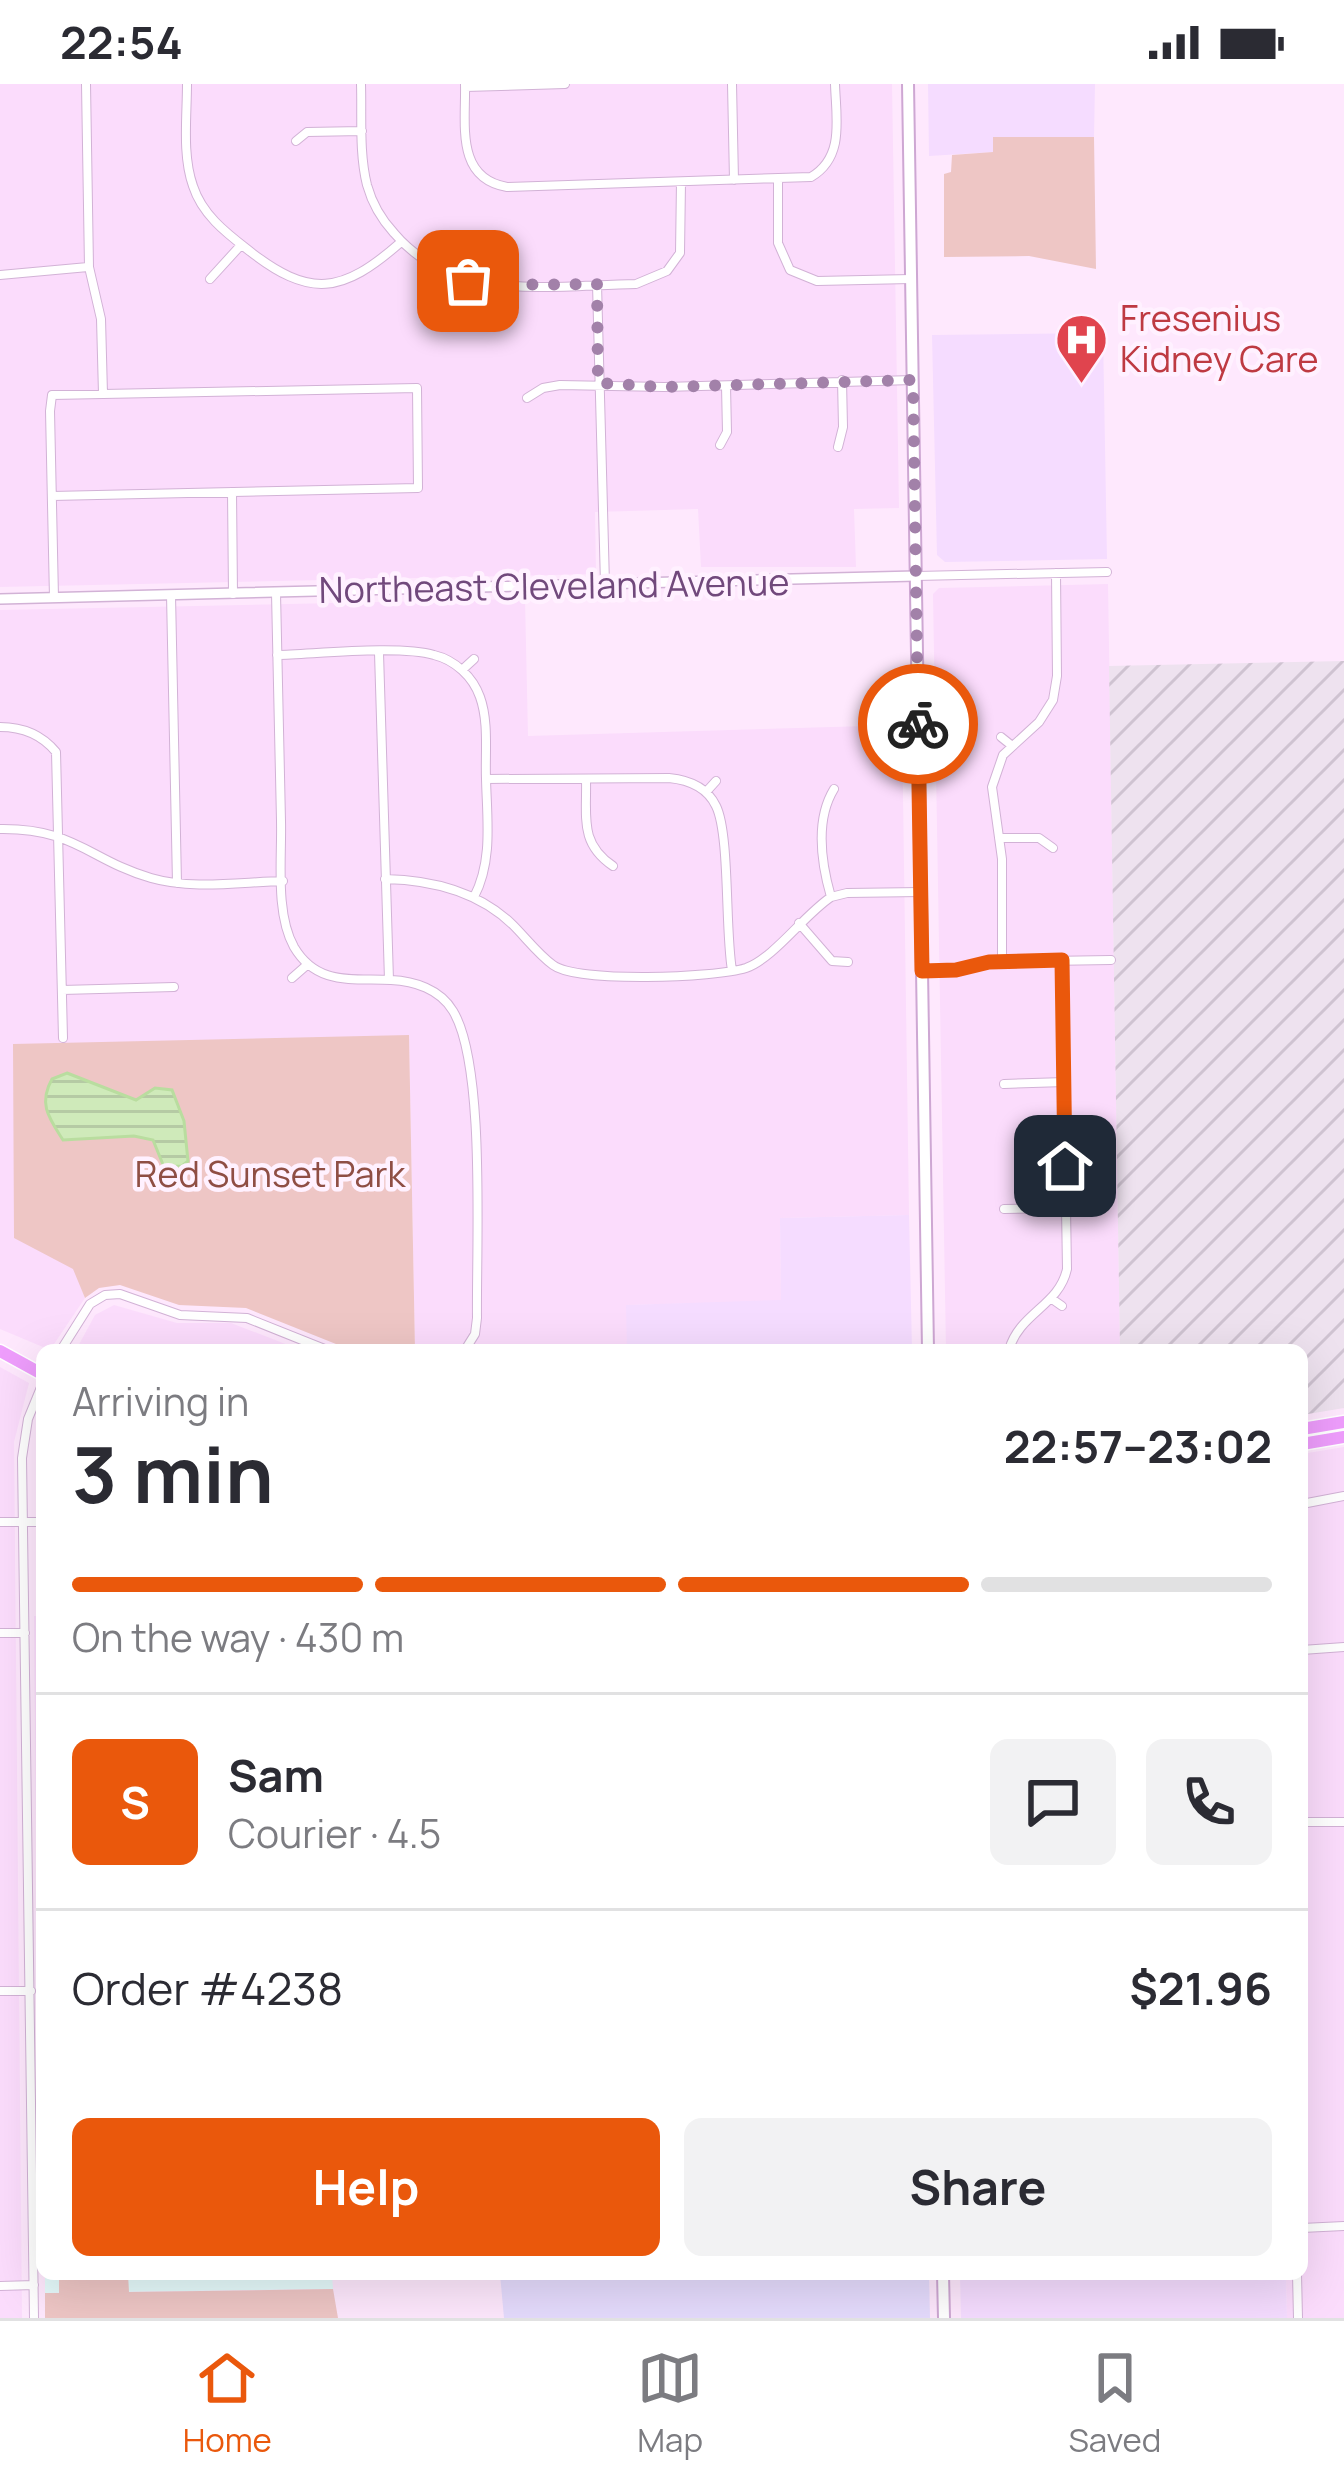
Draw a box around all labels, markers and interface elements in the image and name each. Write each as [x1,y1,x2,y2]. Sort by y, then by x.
text: 22:54 [60,11,183,73]
pin [417,230,519,332]
icon: bag [435,248,501,314]
place label: Fresenius Kidney Care [1120,293,1319,383]
hospital icon: Fresenius Kidney Care [1053,311,1109,385]
street label: Northeast Cleveland Avenue [318,557,790,614]
courier [858,664,978,784]
icon: bike [885,691,951,757]
pin [1014,1115,1116,1217]
icon: home [1032,1133,1098,1199]
park label: Red Sunset Park [135,1149,406,1198]
text: Arriving in [72,1374,249,1428]
text: 22:57–23:02 [1004,1415,1272,1477]
text: 3 min [72,1420,274,1526]
text: On the way · 430 m [72,1610,404,1664]
button: chat [990,1739,1116,1865]
button: phone [1146,1739,1272,1865]
text: Sam [228,1744,324,1806]
text: S [120,1771,150,1833]
text: Courier · 4.5 [228,1806,441,1860]
text: Order #4238 [72,1957,343,2019]
text: $21.96 [1129,1957,1272,2019]
button: Help [72,2118,660,2256]
button: Share [684,2118,1272,2256]
tab: Home [183,2345,272,2462]
tab: Map [637,2345,703,2462]
tab: Saved [1068,2345,1161,2462]

